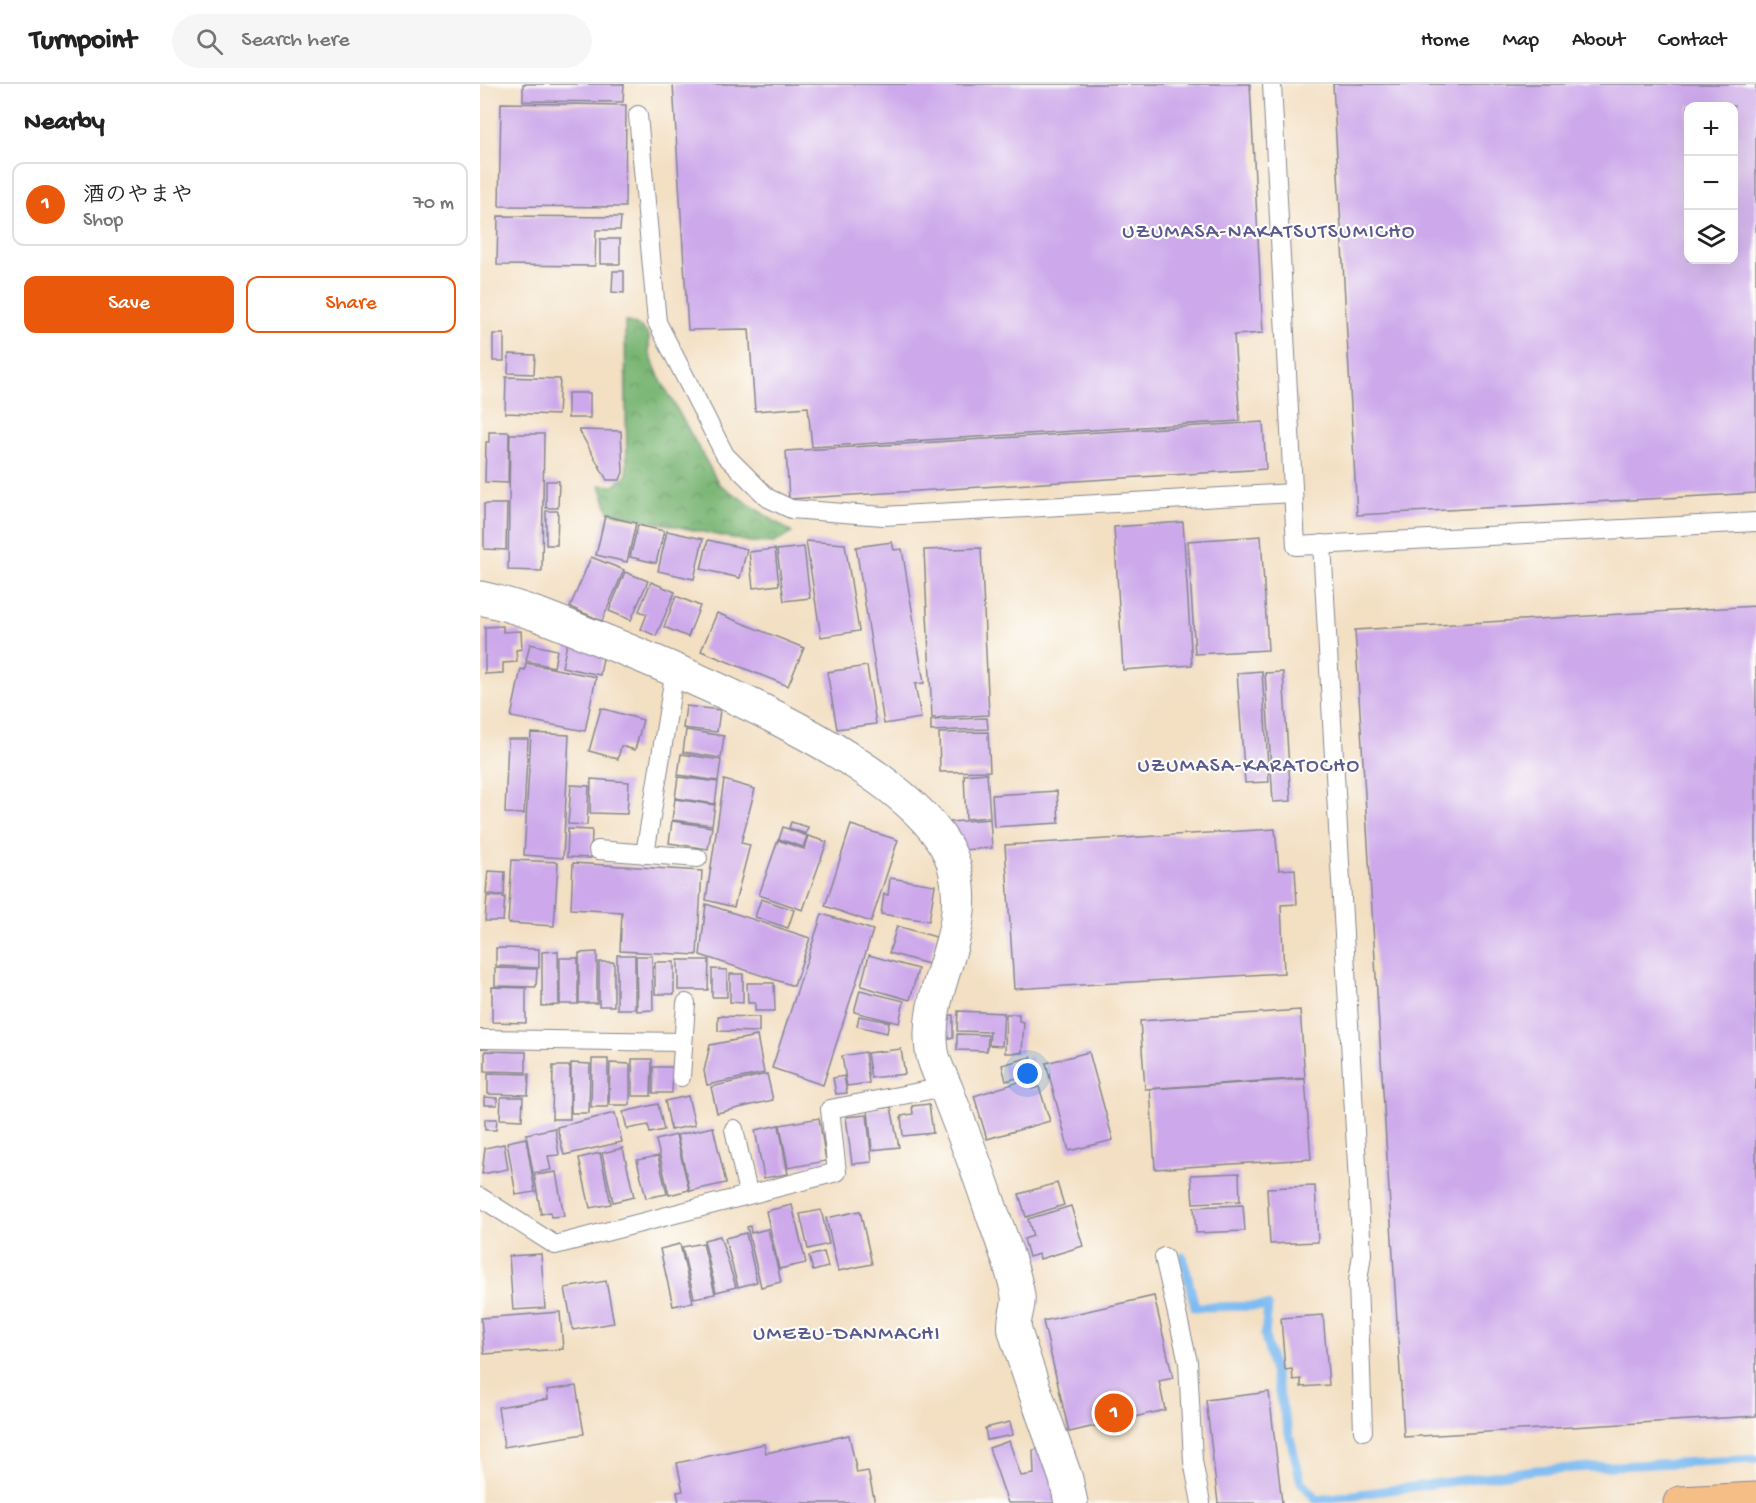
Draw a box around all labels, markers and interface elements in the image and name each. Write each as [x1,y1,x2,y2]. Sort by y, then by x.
search box [172,14,592,68]
text: Turnpoint [30,25,136,58]
icon: search [193,25,226,58]
text: Search here [241,28,350,54]
text: Home [1421,29,1469,54]
text: Map [1502,29,1539,54]
text: About [1572,29,1625,54]
text: Contact [1658,29,1726,54]
map controls [1684,102,1738,264]
button: + [1684,102,1738,156]
text: Nearby [24,108,105,139]
button: − [1684,156,1738,210]
text: 酒のやまや [83,184,193,210]
text: 1 [41,193,50,216]
text: 70 m [413,193,454,216]
text: Shop [83,210,123,233]
button: layers [1684,210,1738,264]
district label: UZUMASA-NAKATSUTSUMICHO [1122,221,1416,246]
button: Save [24,276,234,333]
button: Share [246,276,456,333]
district label: UZUMASA-KARATOCHO [1137,755,1361,780]
your location [1013,1059,1042,1088]
district label: UMEZU-DANMACHI [753,1323,941,1348]
pin: 1 [1094,1390,1134,1436]

